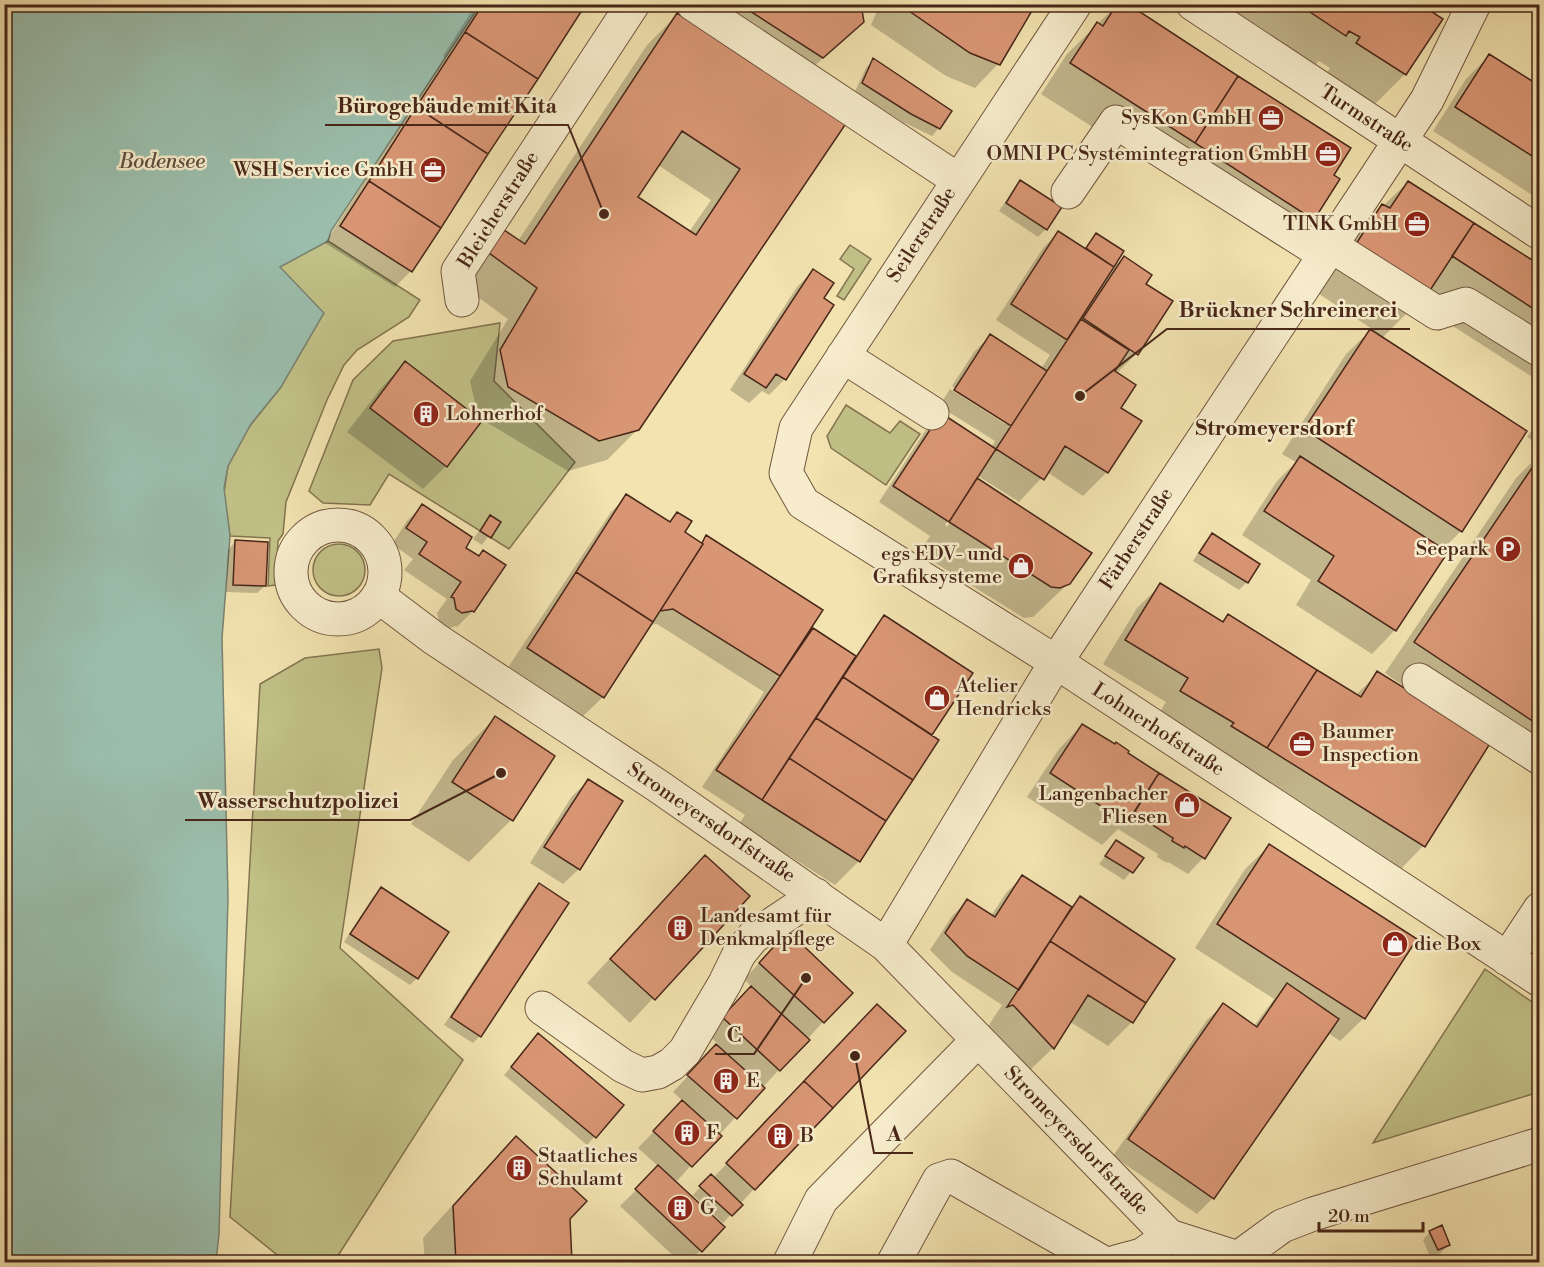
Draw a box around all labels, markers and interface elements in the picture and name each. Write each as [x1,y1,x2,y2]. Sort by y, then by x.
street label: Turmstraße [1315,80,1417,158]
callout: Bürogebäude mit Kita [325,86,568,125]
text: Bürogebäude mit Kita [337,94,557,120]
office icon: SysKon GmbH [1256,103,1286,133]
place label: SysKon GmbH [1121,106,1252,131]
office icon: OMNI PC Systemintegration GmbH [1313,139,1343,169]
place label: OMNI PC Systemintegration GmbH [987,142,1308,167]
street label: Bleicherstraße [453,147,545,274]
water label: Bodensee [118,149,205,175]
office icon: WSH Service GmbH [418,155,448,185]
place label: WSH Service GmbH [232,158,414,183]
street label: Seilerstraße [882,183,962,287]
office icon: TINK GmbH [1402,209,1432,239]
place label: TINK GmbH [1283,212,1398,237]
callout: Brückner Schreinerei [1167,290,1410,329]
text: Brückner Schreinerei [1179,298,1397,324]
building icon: Lohnerhof [411,399,441,429]
place label: Lohnerhof [446,402,544,427]
district label: Stromeyersdorf [1195,416,1356,442]
street label: Färberstraße [1095,483,1179,595]
parking icon: Seepark [1493,534,1523,564]
place label: Seepark [1416,537,1490,562]
place label: egs EDV- und Grafiksysteme [873,542,1003,590]
shop icon: egs EDV- und Grafiksysteme [1006,551,1036,581]
place label: Atelier Hendricks [955,674,1051,722]
street label: Lohnerhofstraße [1087,678,1229,782]
shop icon: Atelier Hendricks [922,683,952,713]
place label: Baumer Inspection [1321,720,1419,768]
office icon: Baumer Inspection [1287,729,1317,759]
street label: Stromeyersdorfstraße [622,757,800,889]
callout: Wasserschutzpolizei [185,781,410,820]
place label: Langenbacher Fliesen [1038,782,1168,830]
text: Wasserschutzpolizei [196,789,399,815]
shop icon: Langenbacher Fliesen [1172,790,1202,820]
place label: Landesamt für Denkmalpflege [700,904,835,952]
building icon: Landesamt für Denkmalpflege [665,913,695,943]
shop icon: die Box [1380,929,1410,959]
place label: die Box [1414,932,1482,957]
callout: C [715,1015,754,1054]
text: C [727,1023,741,1049]
street label: Stromeyersdorfstraße [998,1061,1154,1221]
building icon: E [711,1066,741,1096]
place label: E [746,1069,760,1094]
callout: A [874,1114,913,1153]
building icon: F [672,1118,702,1148]
place label: F [706,1121,719,1146]
building icon: B [765,1121,795,1151]
text: A [885,1122,902,1148]
place label: B [799,1124,814,1149]
place label: Staatliches Schulamt [538,1144,638,1192]
building icon: Staatliches Schulamt [504,1153,534,1183]
building icon: G [665,1193,695,1223]
scale bar [1319,1195,1422,1233]
place label: G [700,1196,715,1221]
text: 20 m [1328,1205,1370,1228]

